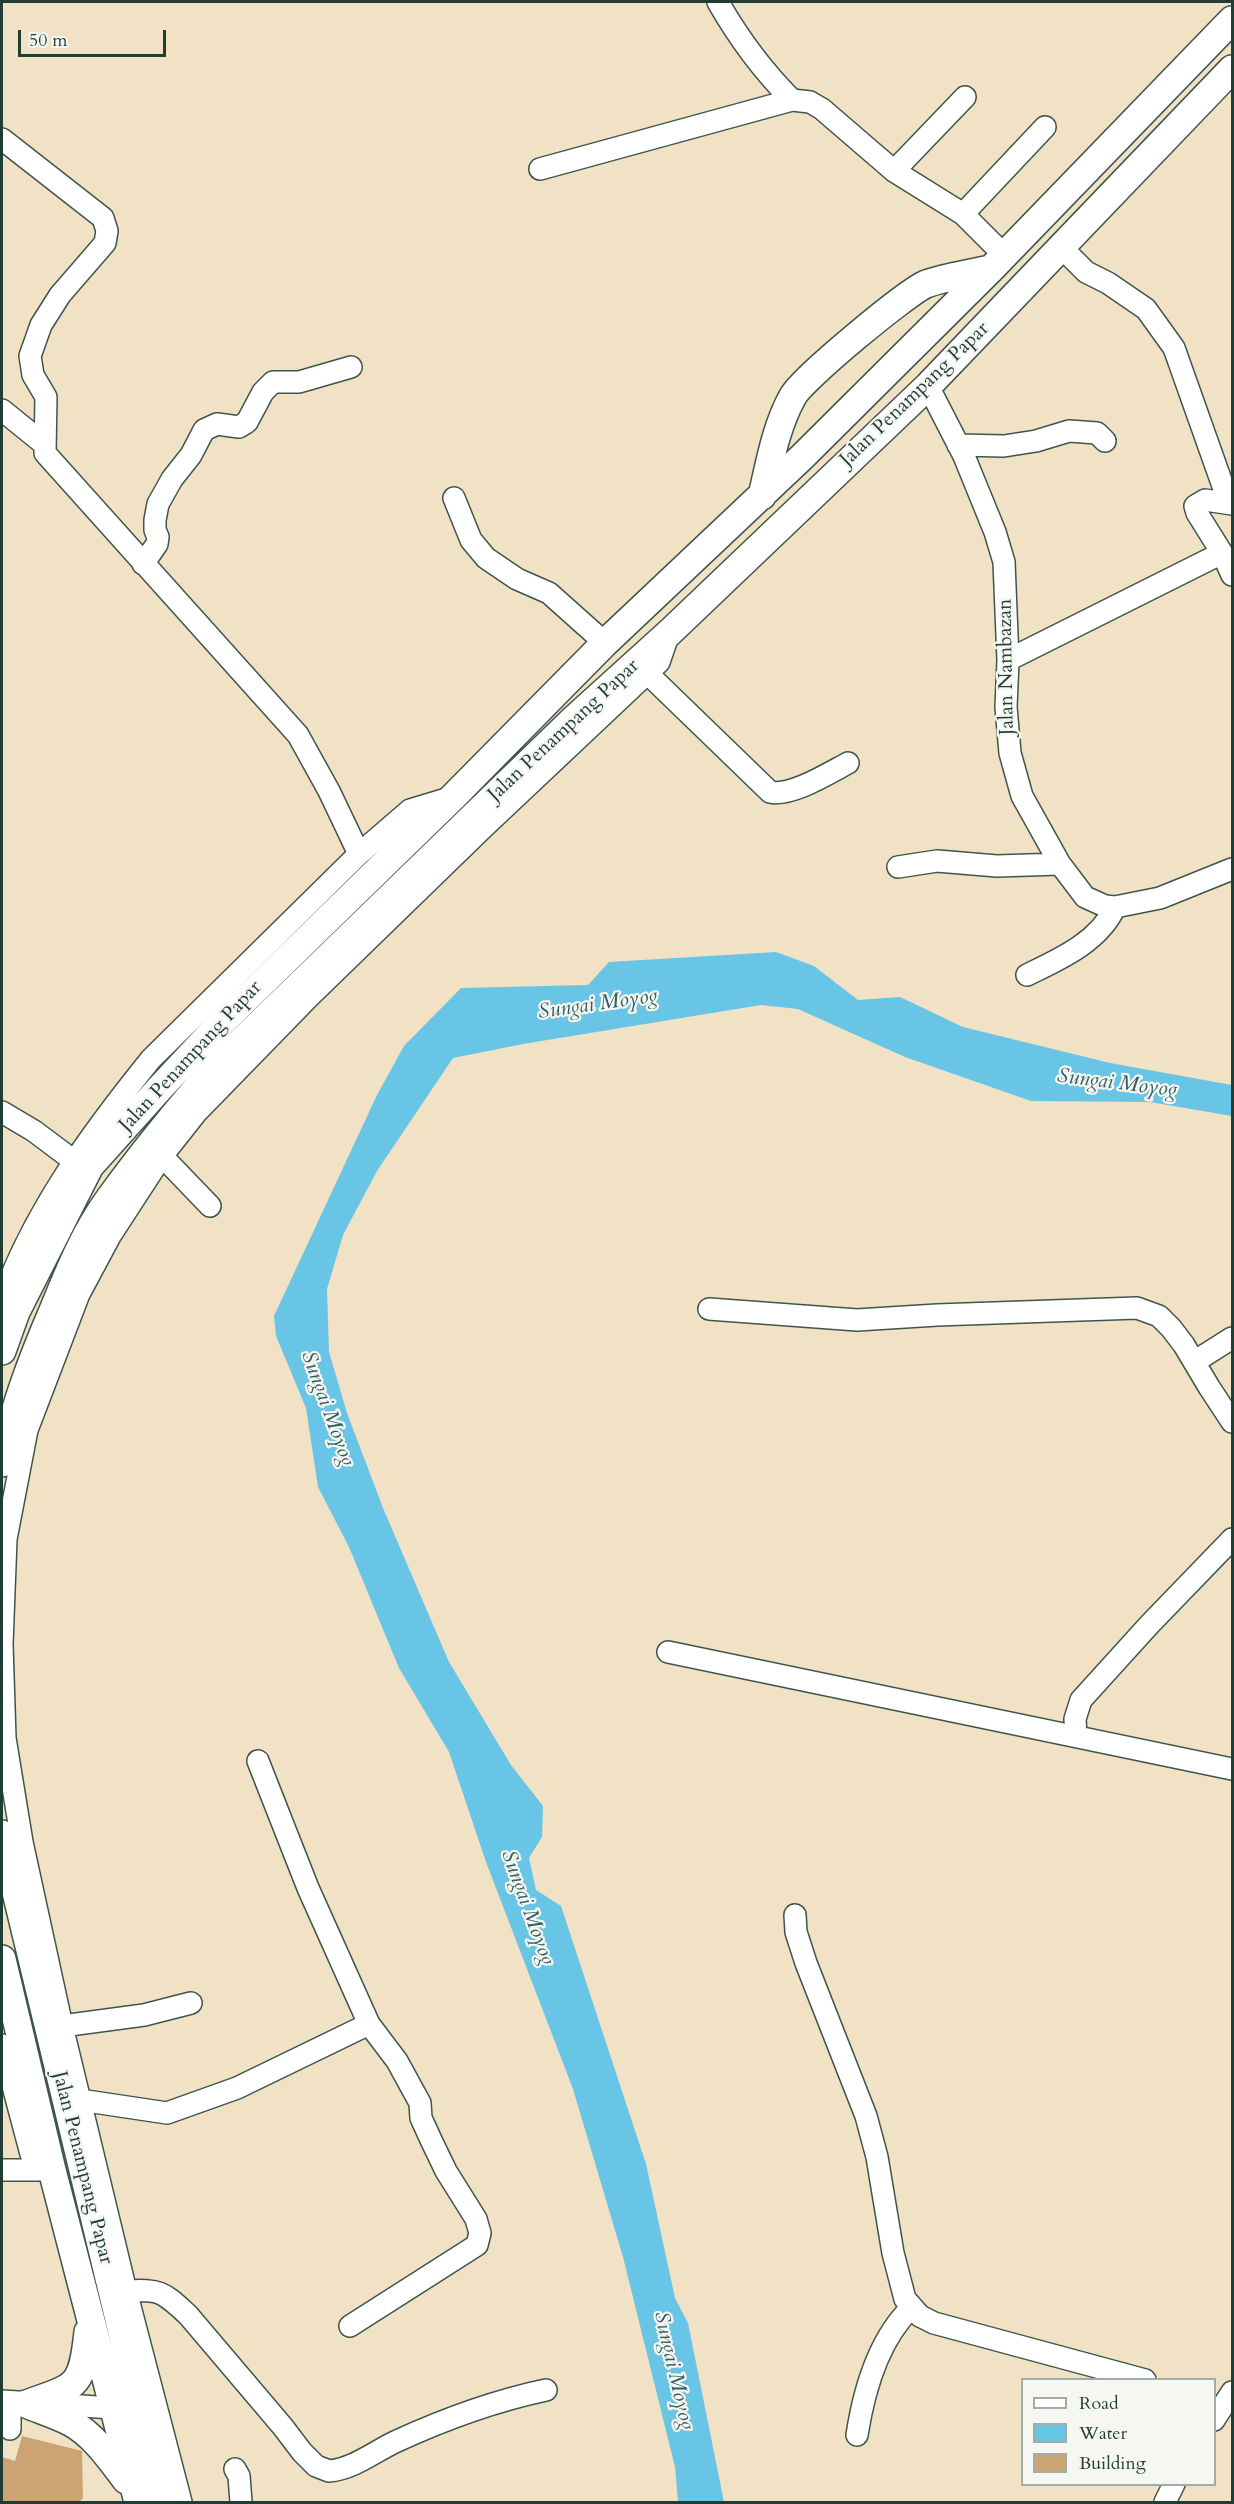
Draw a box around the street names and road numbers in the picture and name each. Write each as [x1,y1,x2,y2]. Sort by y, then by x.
street label: Jalan Penampang Papar [835,318,995,472]
street label: Jalan Nambazan [994,598,1020,736]
street label: Jalan Penampang Papar [483,655,645,807]
street label: Jalan Penampang Papar [115,976,267,1138]
street label: Jalan Penampang Papar [46,2069,118,2267]

